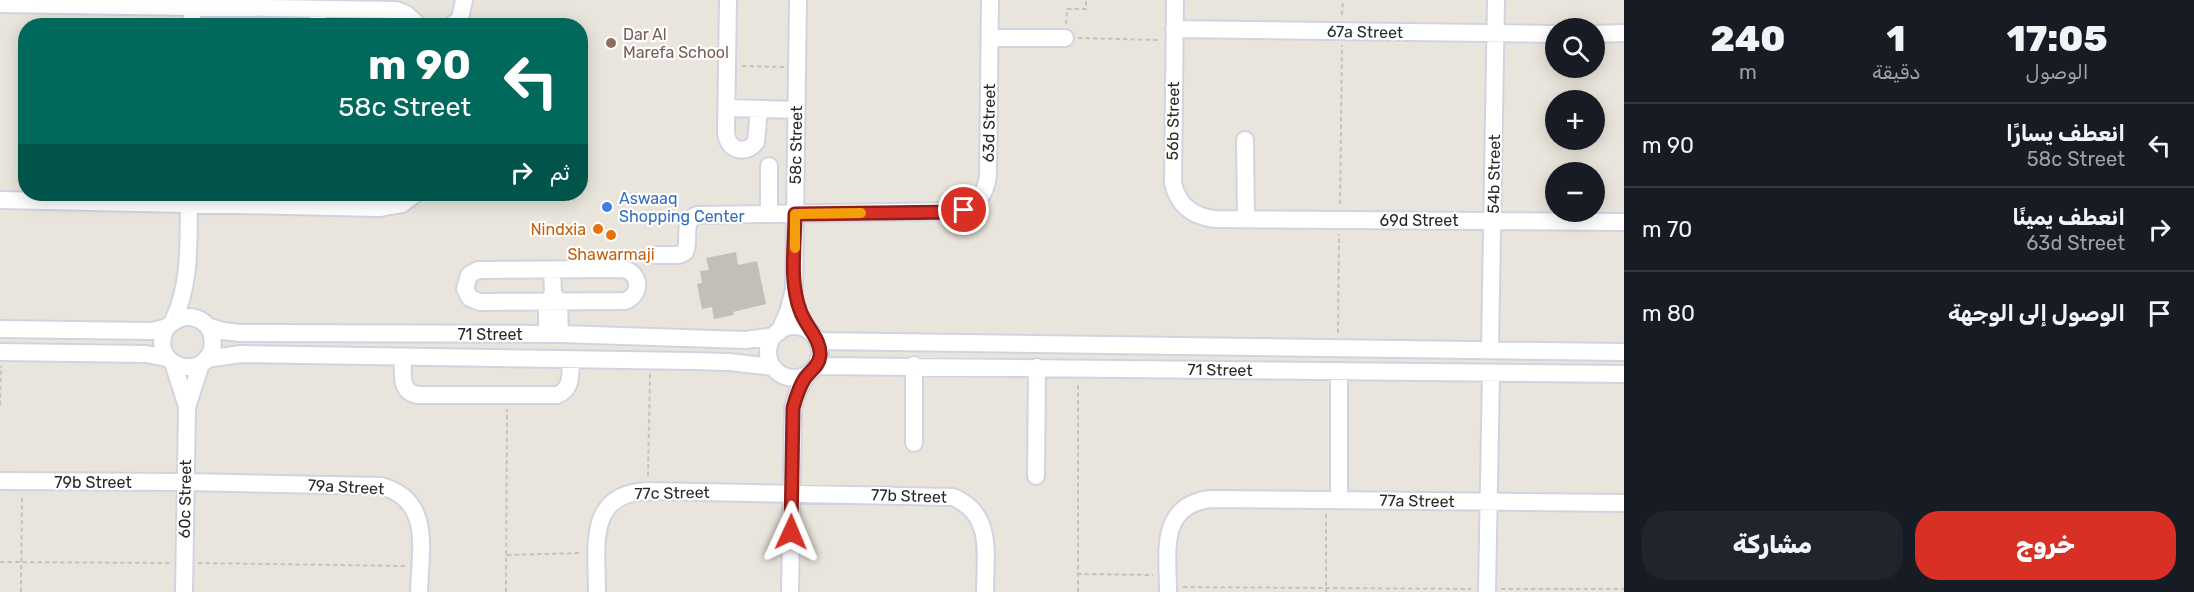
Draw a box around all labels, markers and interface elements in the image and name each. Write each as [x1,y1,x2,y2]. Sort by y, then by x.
text: 240 [1711,17,1785,60]
text: 1 [1887,17,1906,60]
text: 17:05 [2007,17,2108,60]
map controls [1545,18,1605,222]
button: search [1545,18,1605,78]
street label: 67a Street [1327,22,1403,42]
place label: Dar Al Marefa School [623,25,729,62]
marker: Dar Al Marefa School [604,36,618,50]
text: 90 m [368,40,471,90]
icon: left [492,42,570,120]
text: m [1739,60,1757,84]
text: دقيقة [1872,60,1920,84]
text: الوصول [2026,60,2089,84]
street label: 56b Street [1163,81,1183,161]
street label: 63d Street [979,83,999,163]
button: + [1545,90,1605,150]
text: 58c Street [338,91,471,123]
street label: 58c Street [786,105,806,185]
text: انعطف يسارًا [2006,120,2125,147]
icon: left [2143,129,2176,162]
text: 90 m [1642,132,1694,159]
street label: 54b Street [1484,134,1504,214]
text: 58c Street [2027,147,2125,171]
icon: right [505,156,538,189]
text: ثم [550,159,570,186]
button: − [1545,162,1605,222]
pin [938,184,989,235]
place label: Aswaaq Shopping Center [619,189,744,226]
icon: arrive [947,193,980,226]
marker: Aswaaq Shopping Center [600,200,614,214]
text: انعطف يمينًا [2012,204,2125,231]
street label: 69d Street [1380,211,1458,230]
icon: right [2143,213,2176,246]
text: 70 m [1642,216,1692,243]
place label: Nindxia [530,220,586,239]
marker: Nindxia [591,222,605,236]
marker: Shawarmaji [604,228,618,242]
text: 63d Street [2026,231,2125,255]
place label: Shawarmaji [567,245,655,264]
icon: arrive [2143,297,2176,330]
text: 80 m [1642,300,1695,327]
text: الوصول إلى الوجهة [1948,300,2125,327]
street label: 71 Street [457,325,523,344]
street label: 71 Street [1187,360,1253,380]
street label: 60c Street [175,459,195,539]
street label: 79b Street [54,473,132,492]
street label: 79a Street [307,476,385,498]
street label: 77c Street [634,483,710,503]
street label: 77b Street [871,485,947,507]
street label: 77a Street [1379,491,1455,511]
position arrow [759,500,823,564]
button: مشاركة [1642,511,1903,580]
button: خروج [1915,511,2176,580]

